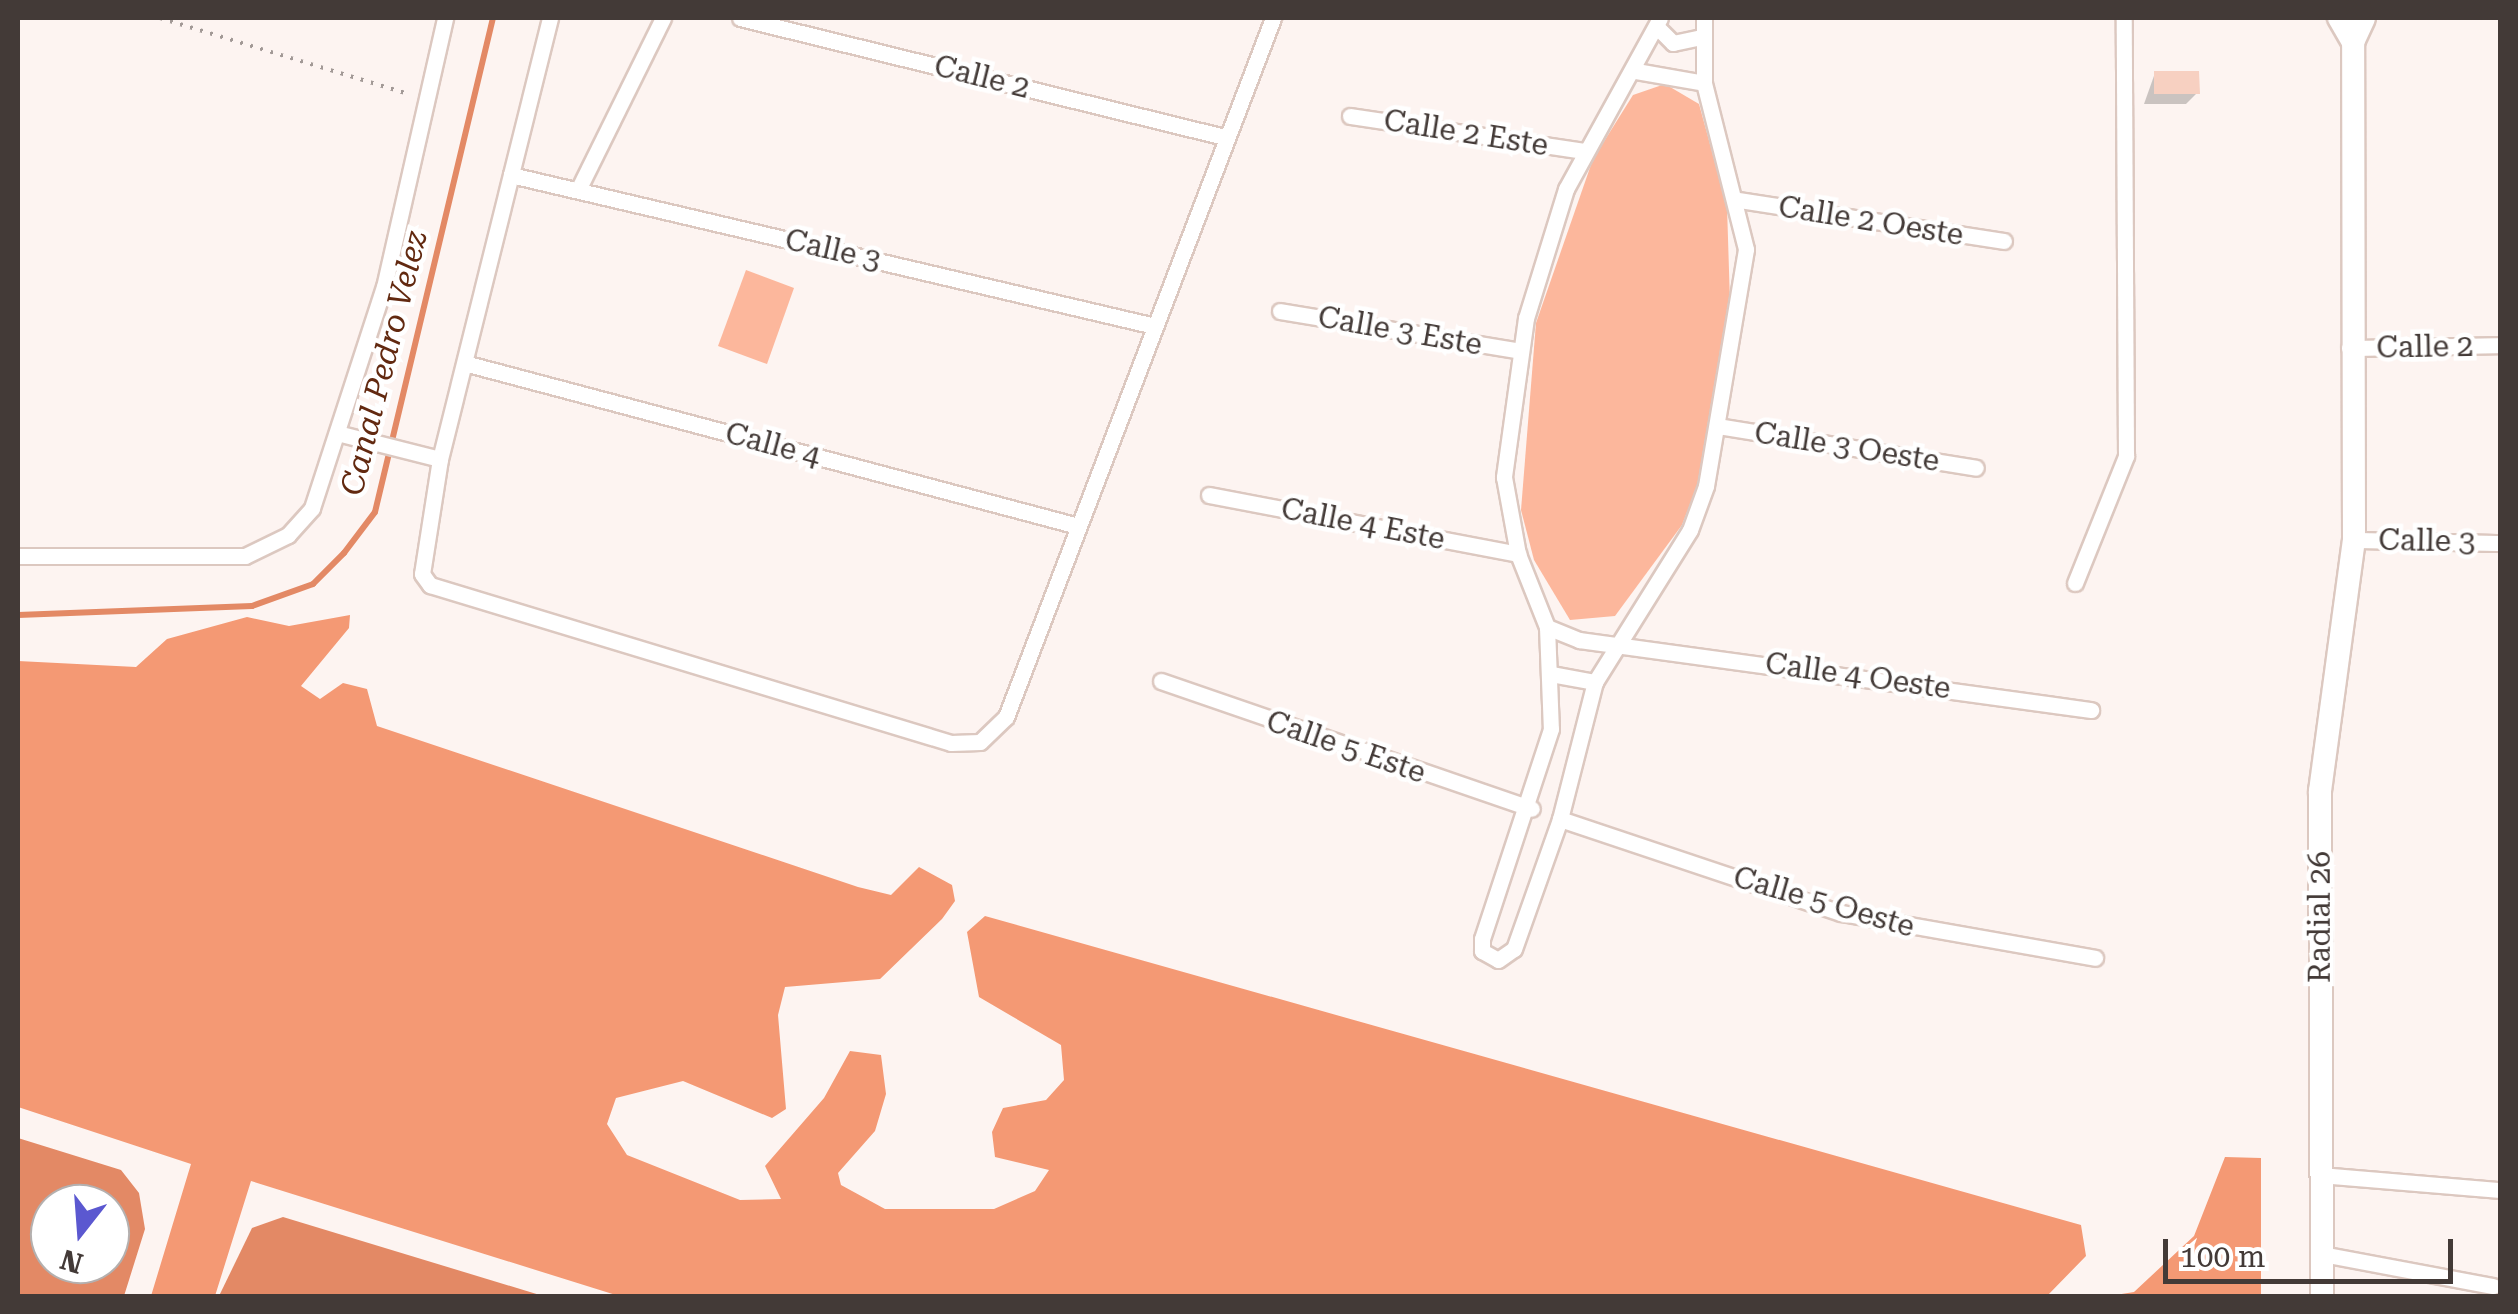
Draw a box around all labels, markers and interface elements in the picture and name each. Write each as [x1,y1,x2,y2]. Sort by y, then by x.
street label: Calle 2 [931,48,1033,106]
street label: Calle 2 Este [1381,102,1551,164]
street label: Calle 2 Oeste [1776,189,1966,253]
street label: Calle 3 [782,222,884,278]
water label: Canal Pedro Velez [333,227,435,499]
street label: Calle 3 Este [1315,299,1485,363]
street label: Calle 2 [2376,328,2474,366]
street label: Calle 4 [721,415,825,475]
street label: Calle 3 Oeste [1752,415,1942,479]
street label: Calle 4 Este [1278,491,1448,557]
street label: Calle 3 [2378,522,2476,560]
street label: Calle 4 Oeste [1763,645,1953,707]
street label: Calle 5 Este [1262,703,1430,791]
street label: Radial 26 [2302,851,2338,983]
street label: Calle 5 Oeste [1729,859,1919,945]
north arrow [30,1184,130,1284]
scale bar [2168,1219,2458,1281]
text: 100 m [2180,1239,2265,1274]
text: N [57,1242,87,1280]

